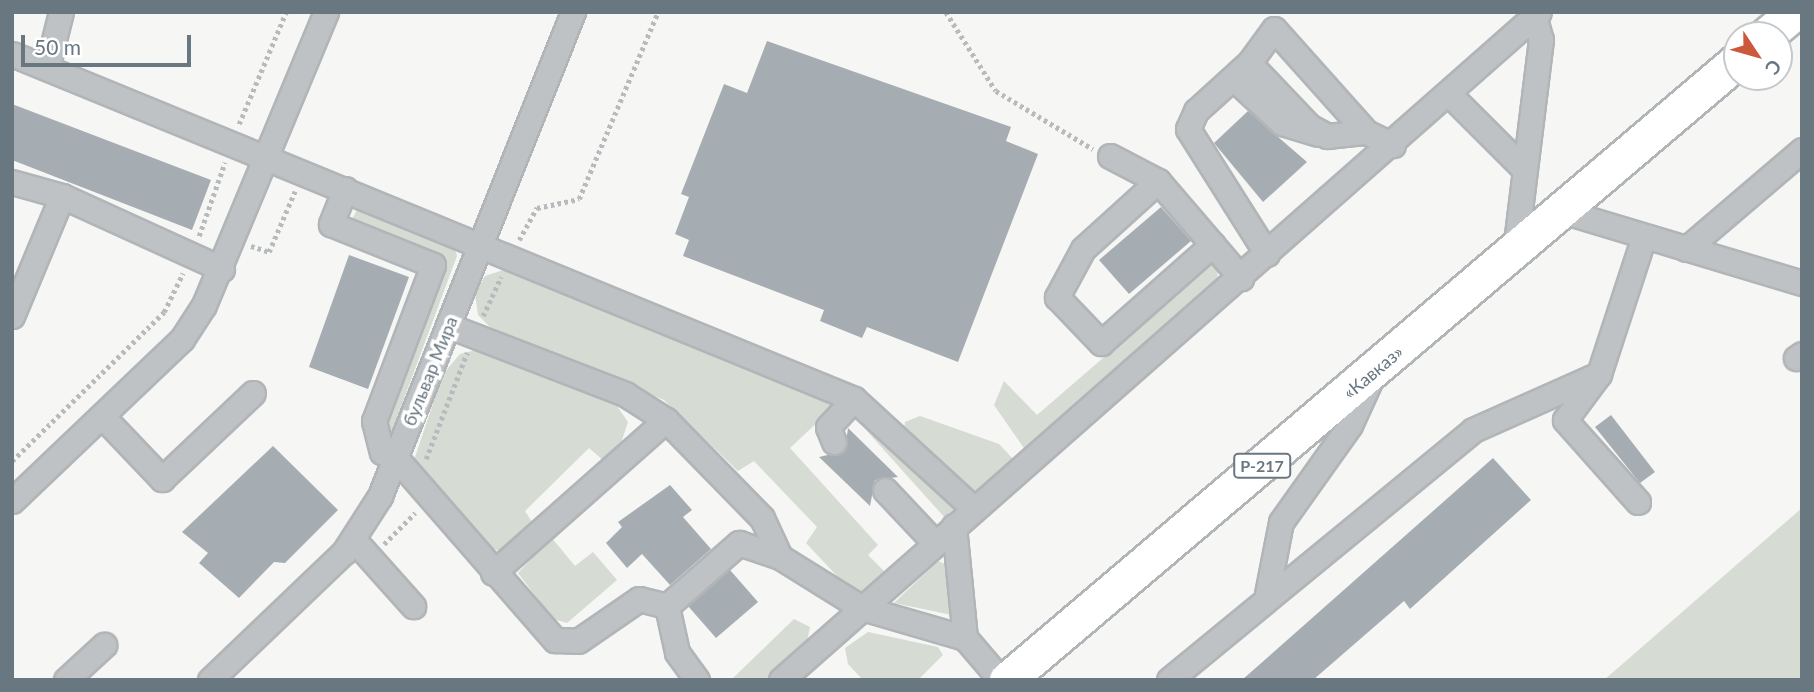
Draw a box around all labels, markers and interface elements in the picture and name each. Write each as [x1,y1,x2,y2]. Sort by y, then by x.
scale bar [24,21,194,65]
north arrow [1723,21,1793,91]
text: 50 m [34,34,81,59]
text: С [1761,56,1787,79]
street label: бульвар Мира [398,313,462,429]
street label: «Кавказ» [1339,341,1407,403]
road number: Р-217 [1232,453,1292,478]

